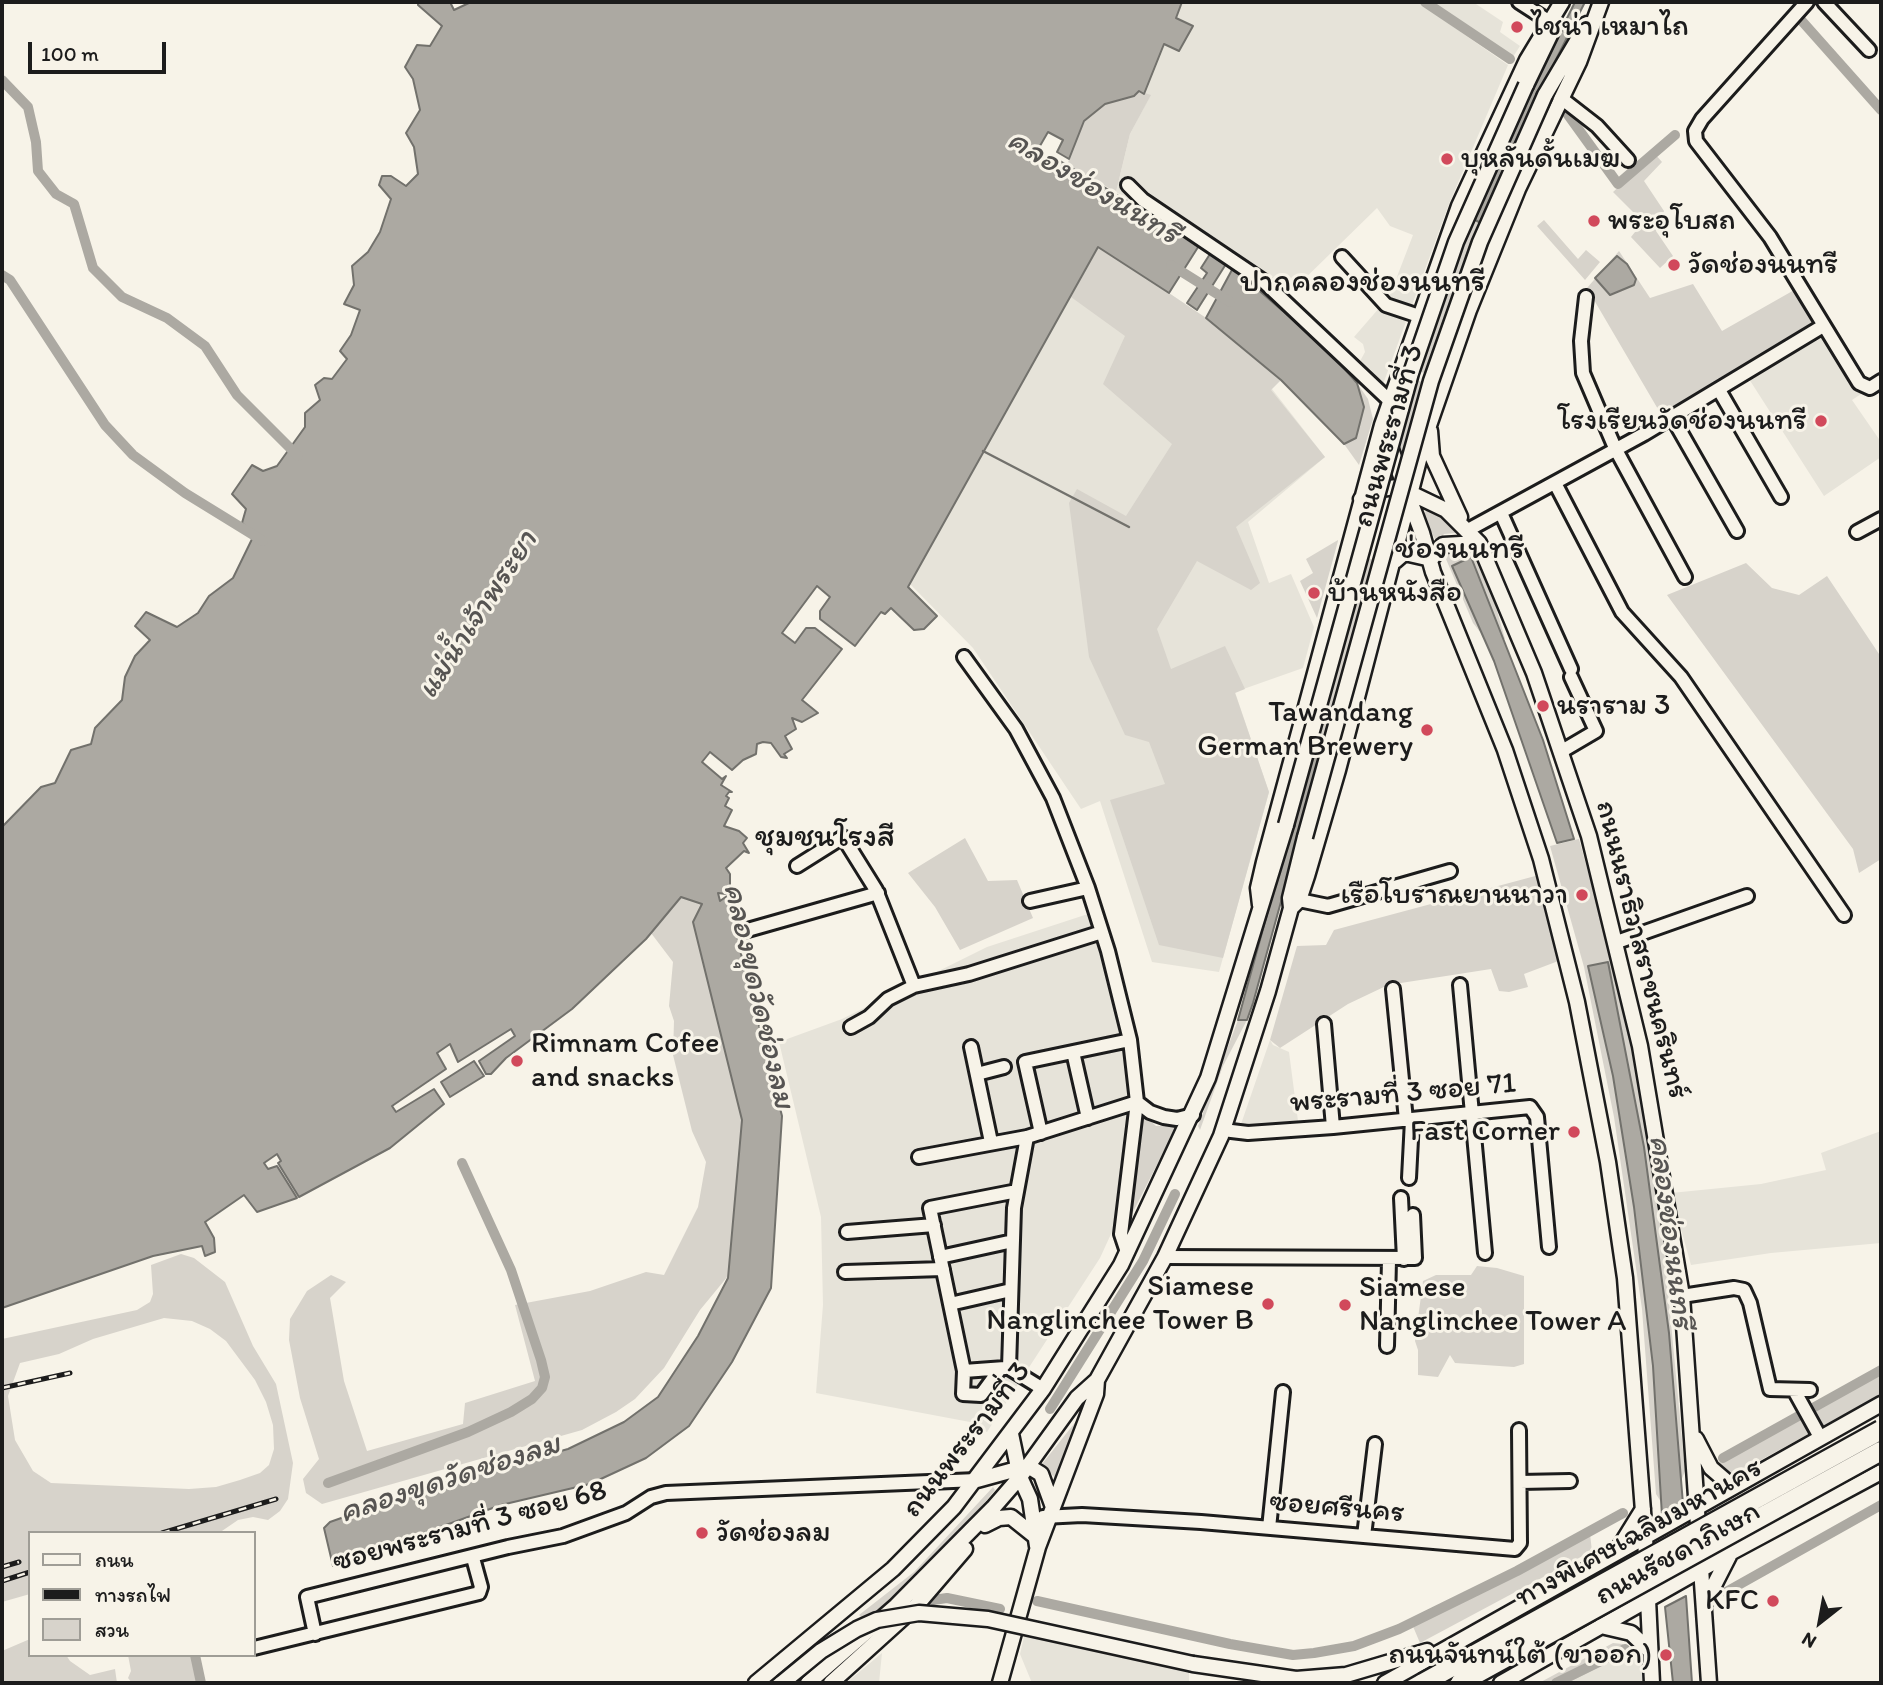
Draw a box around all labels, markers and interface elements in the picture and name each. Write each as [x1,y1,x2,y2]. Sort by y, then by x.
place label: ไชน่า เหมาไถ [1531,9,1689,45]
marker: ไชน่า เหมาไถ [1509,19,1525,35]
scale bar [32,28,170,72]
text: 100 m [41,41,99,66]
water label: คลองช่องนนทรี [1000,121,1186,255]
place label: บุหลันดั้นเมฆ [1461,141,1621,177]
marker: บุหลันดั้นเมฆ [1439,151,1455,167]
place label: พระอุโบสถ [1608,203,1736,239]
marker: พระอุโบสถ [1586,213,1602,229]
place label: วัดช่องนนทรี [1688,247,1838,283]
marker: วัดช่องนนทรี [1666,257,1682,273]
district label: ปากคลองช่องนนทรี [1240,264,1486,302]
street label: ถนนพระรามที่ 3 [1346,341,1432,531]
place label: โรงเรียนวัดช่องนนทรี [1558,403,1807,439]
marker: โรงเรียนวัดช่องนนทรี [1813,413,1829,429]
water label: แม่น้ำเจ้าพระยา [409,524,547,706]
district label: ช่องนนทรี [1395,530,1525,570]
place label: บ้านหนังสือ [1328,575,1462,611]
marker: บ้านหนังสือ [1306,585,1322,601]
place label: นราราม 3 [1557,688,1670,724]
place label: Tawandang German Brewery [1197,695,1413,766]
marker: นราราม 3 [1535,698,1551,714]
marker: Tawandang German Brewery [1419,722,1435,738]
street label: ถนนนราธิวาสราชนครินทร์ [1586,797,1696,1103]
district label: ชุมชนโรงสี [755,819,895,857]
place label: เรือโบราณยานนาวา [1341,877,1568,913]
water label: คลองขุดวัดช่องลม [713,880,803,1112]
marker: เรือโบราณยานนาวา [1574,887,1590,903]
place label: Rimnam Cofee and snacks [531,1026,719,1096]
marker: Rimnam Cofee and snacks [509,1053,525,1069]
street label: พระรามที่ 3 ซอย 71 [1288,1066,1518,1122]
place label: Fast Corner [1410,1114,1560,1150]
marker: Fast Corner [1566,1124,1582,1140]
water label: คลองช่องนนทรี [1639,1133,1701,1331]
place label: Siamese Nanglinchee Tower B [986,1269,1254,1340]
place label: Siamese Nanglinchee Tower A [1359,1270,1626,1340]
marker: Siamese Nanglinchee Tower B [1260,1296,1276,1312]
marker: Siamese Nanglinchee Tower A [1337,1297,1353,1313]
street label: ถนนพระรามที่ 3 [895,1355,1039,1525]
water label: คลองขุดวัดช่องลม [335,1425,565,1533]
street label: ทางพิเศษเฉลิมมหานคร [1509,1450,1769,1616]
street label: ซอยพระรามที่ 3 ซอย 68 [329,1473,611,1581]
street label: ซอยศรีนคร [1268,1484,1406,1532]
street label: ถนนรัชดาภิเษก [1589,1494,1767,1614]
place label: วัดช่องลม [716,1515,831,1551]
marker: วัดช่องลม [694,1525,710,1541]
legend [28,1531,256,1657]
text: ถนน [95,1547,134,1572]
text: ทางรถไฟ [95,1582,171,1607]
place label: KFC [1705,1583,1759,1619]
north arrow [1785,1587,1855,1657]
marker: KFC [1765,1593,1781,1609]
text: สวน [95,1617,129,1642]
text: N [1798,1627,1820,1654]
place label: ถนนจันทน์ใต้ (ขาออก) [1388,1637,1652,1673]
marker: ถนนจันทน์ใต้ (ขาออก) [1658,1647,1674,1663]

